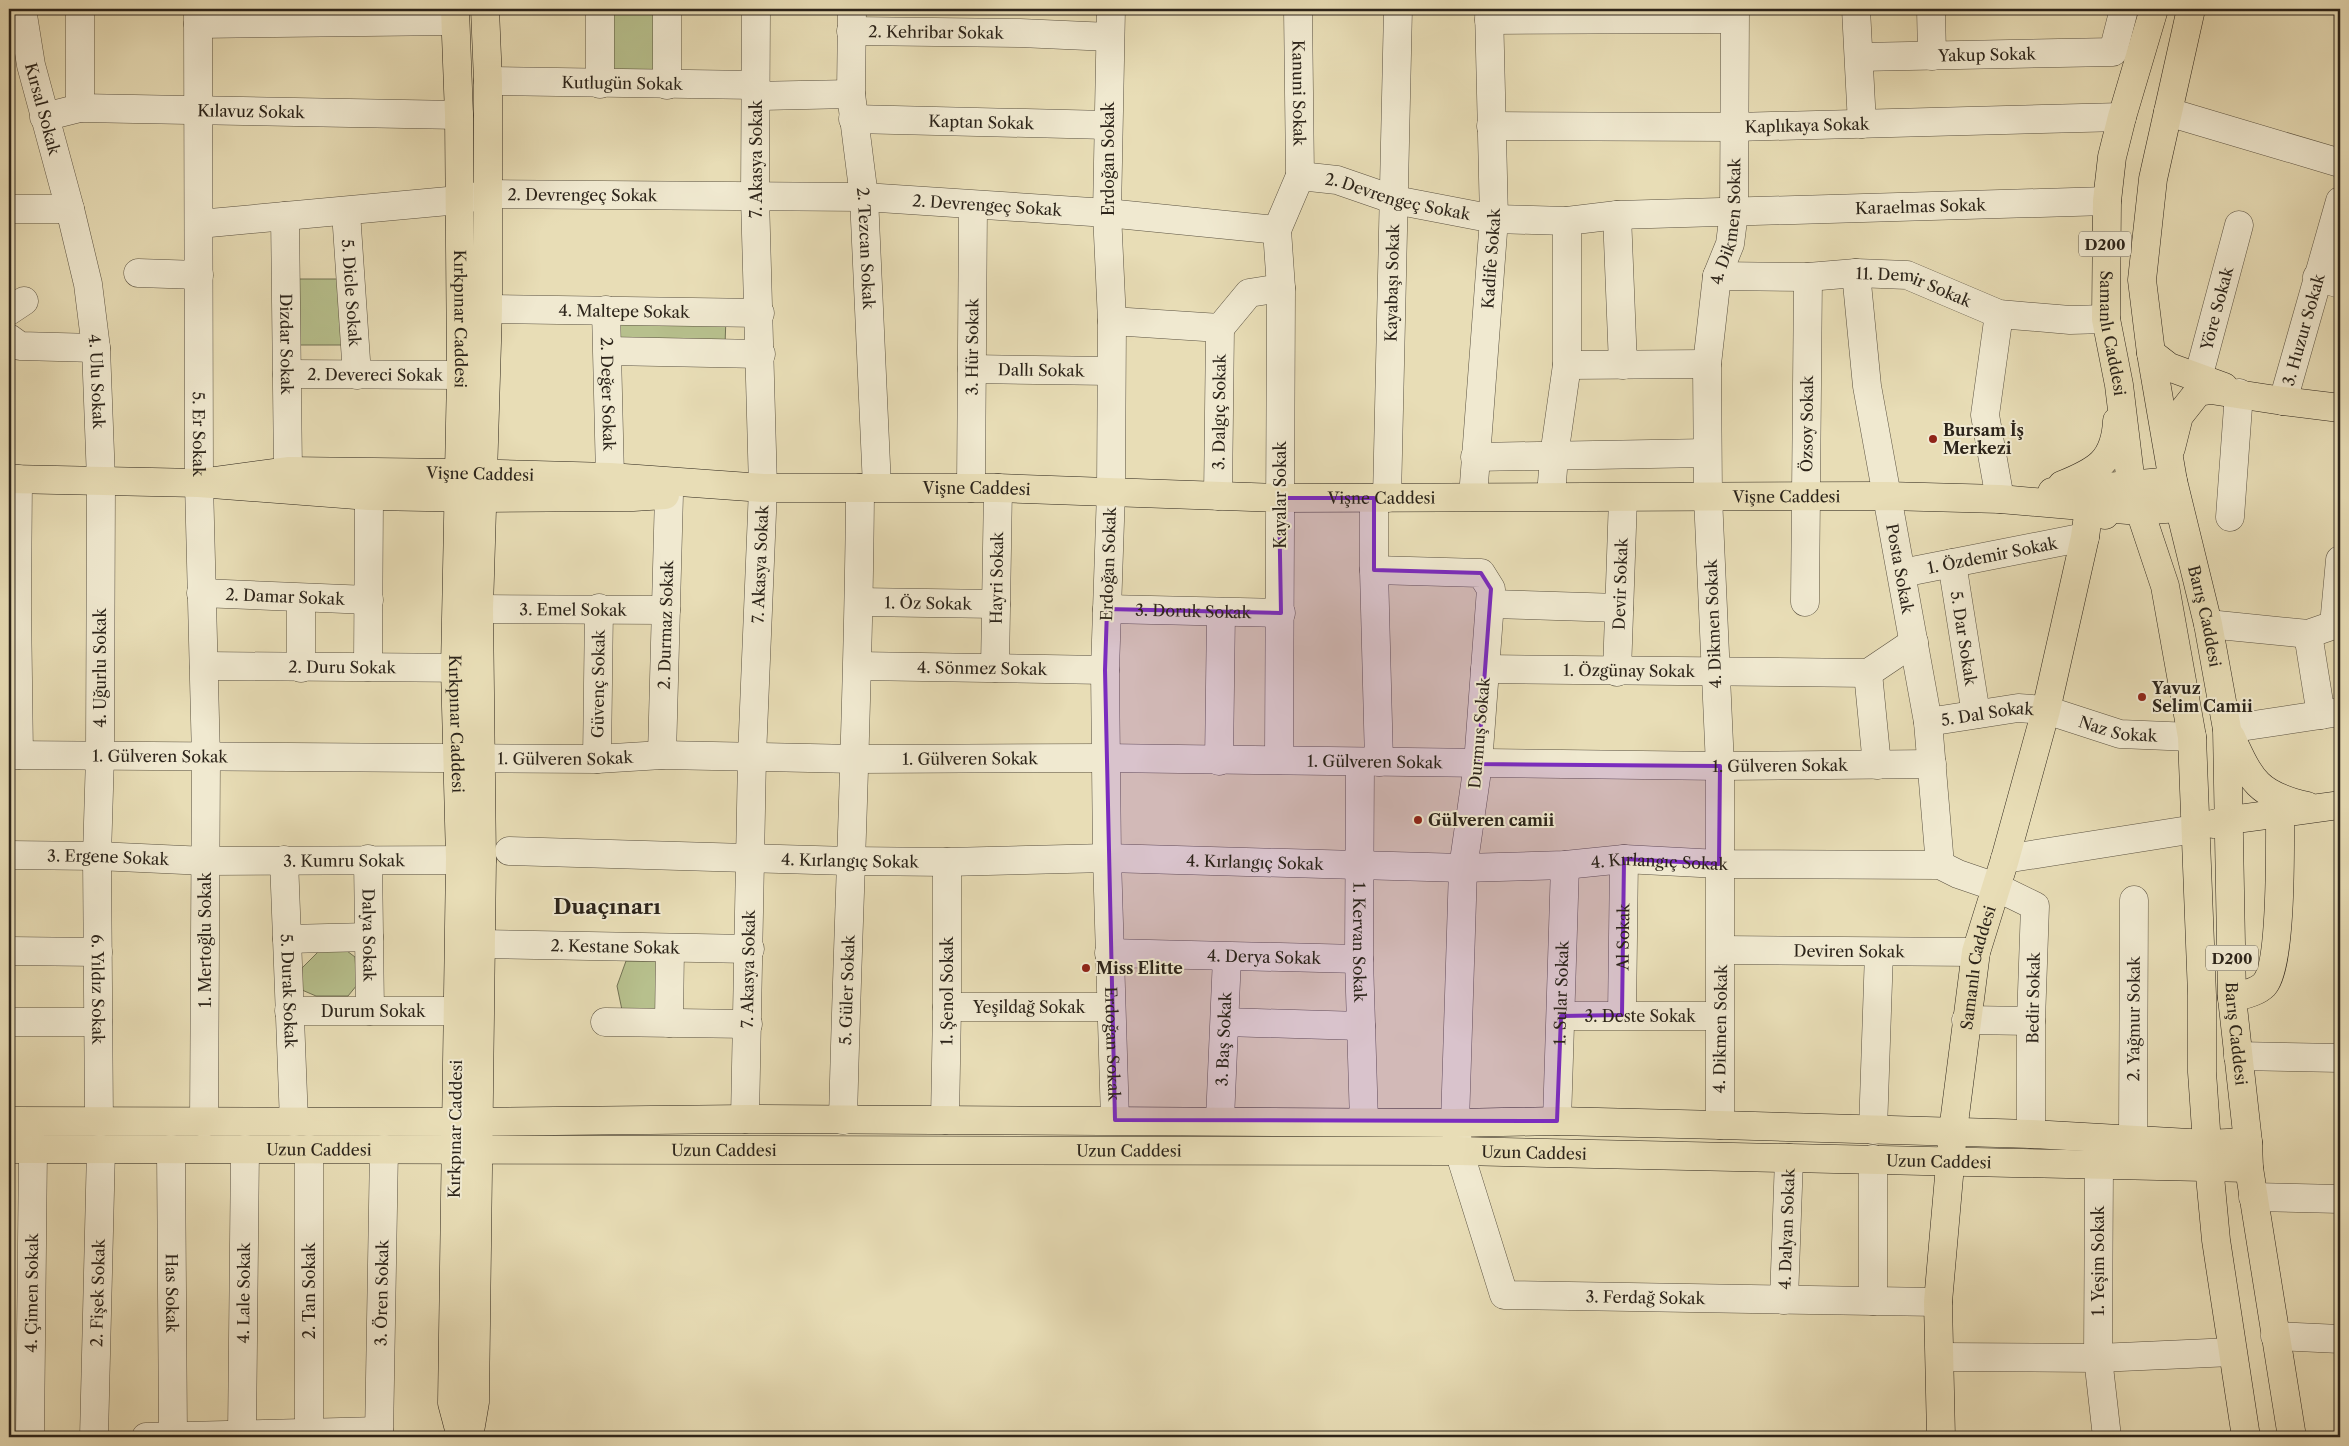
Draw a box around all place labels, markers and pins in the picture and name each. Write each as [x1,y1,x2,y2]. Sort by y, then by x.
place label: Bursam İş Merkezi [1943,420,2024,458]
marker: Bursam İş Merkezi [1927,433,1939,445]
place label: Yavuz Selim Camii [2151,678,2253,716]
marker: Yavuz Selim Camii [2136,691,2148,703]
place label: Gülveren camii [1428,810,1555,830]
marker: Gülveren camii [1412,814,1424,826]
place label: Miss Elitte [1096,958,1183,978]
marker: Miss Elitte [1080,962,1092,974]

